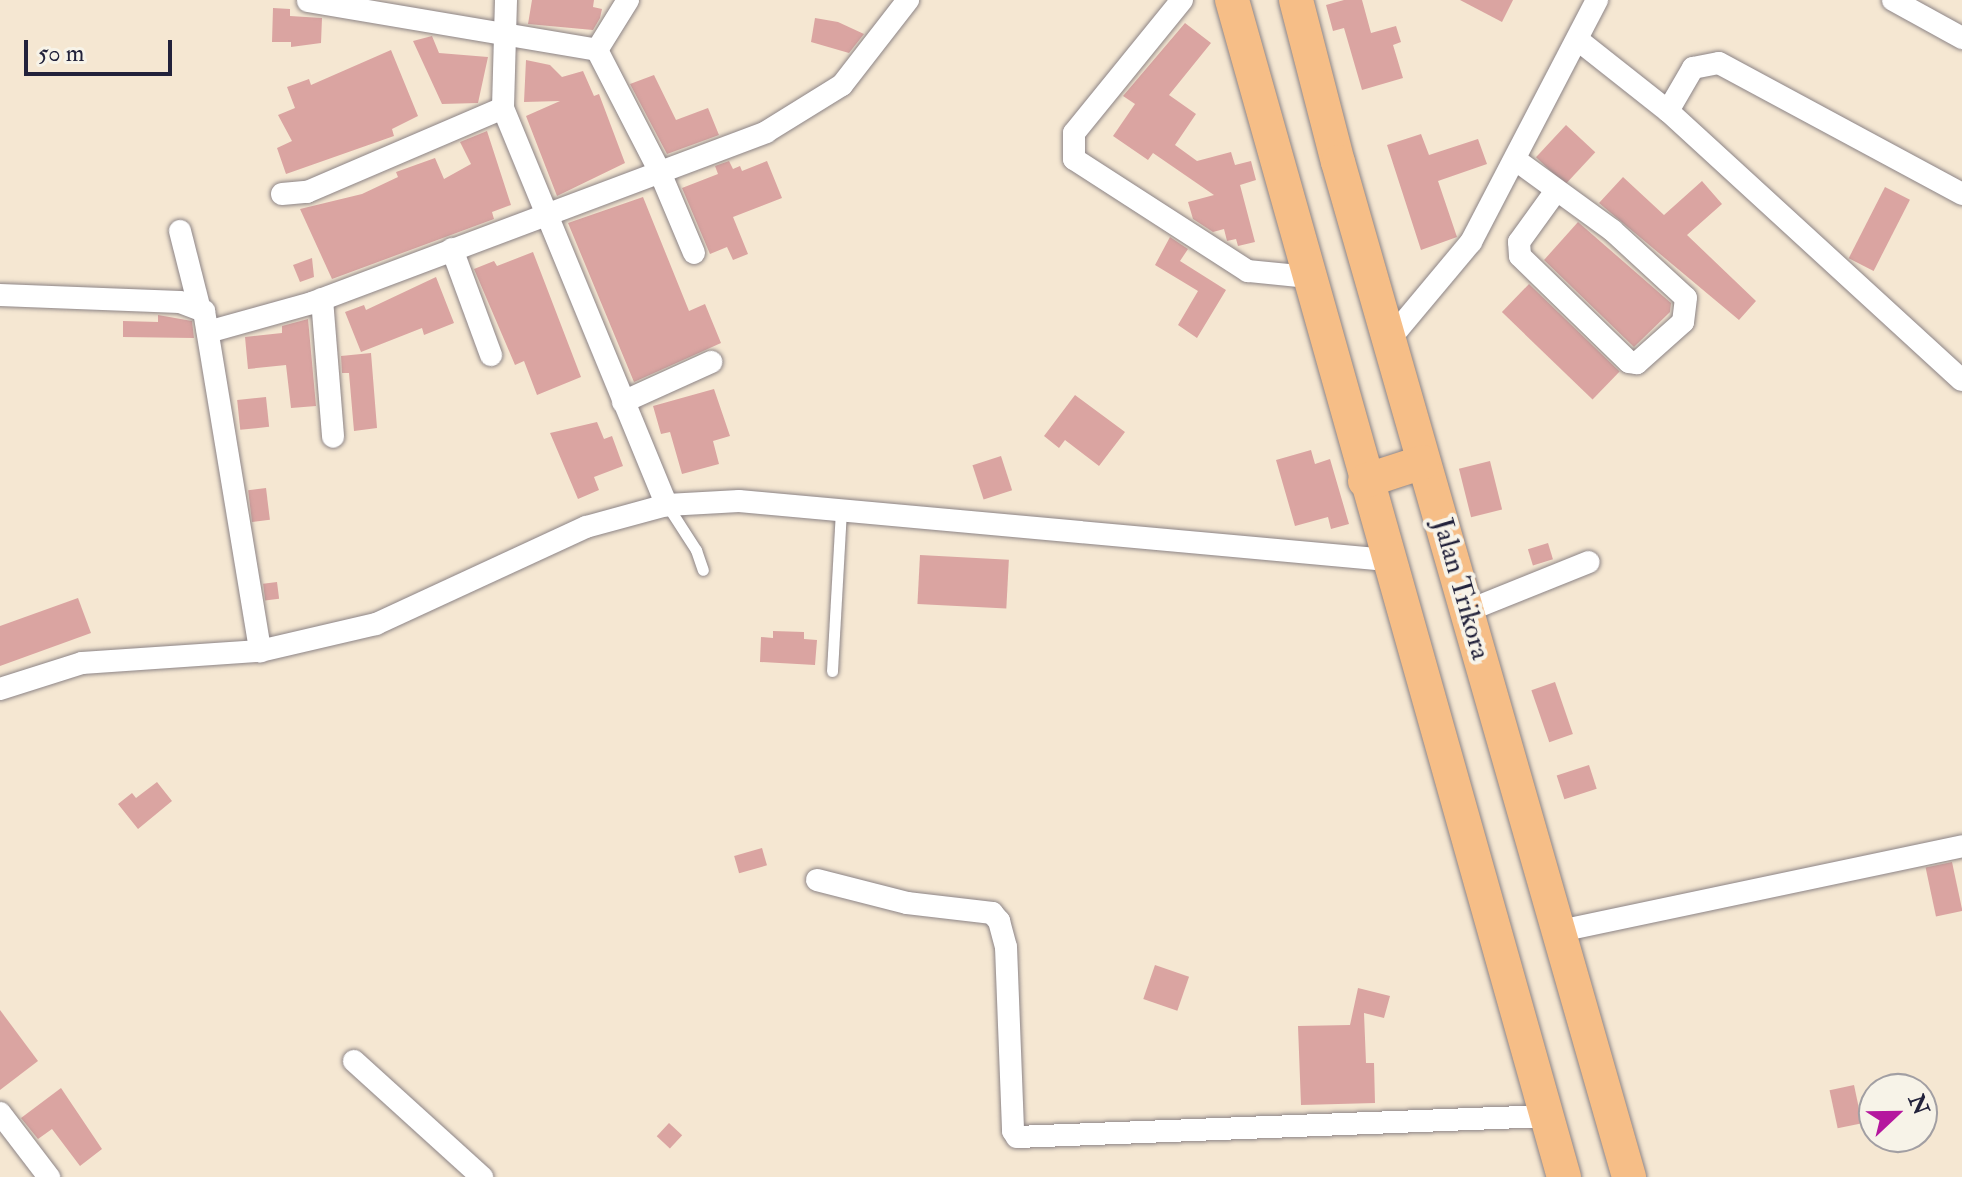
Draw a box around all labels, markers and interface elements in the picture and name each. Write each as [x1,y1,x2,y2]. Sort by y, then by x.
scale bar [28,24,176,74]
text: 50 m [38,38,84,69]
street label: Jalan Trikora [1425,515,1497,663]
north arrow [1858,1073,1938,1153]
text: N [1902,1090,1935,1119]

